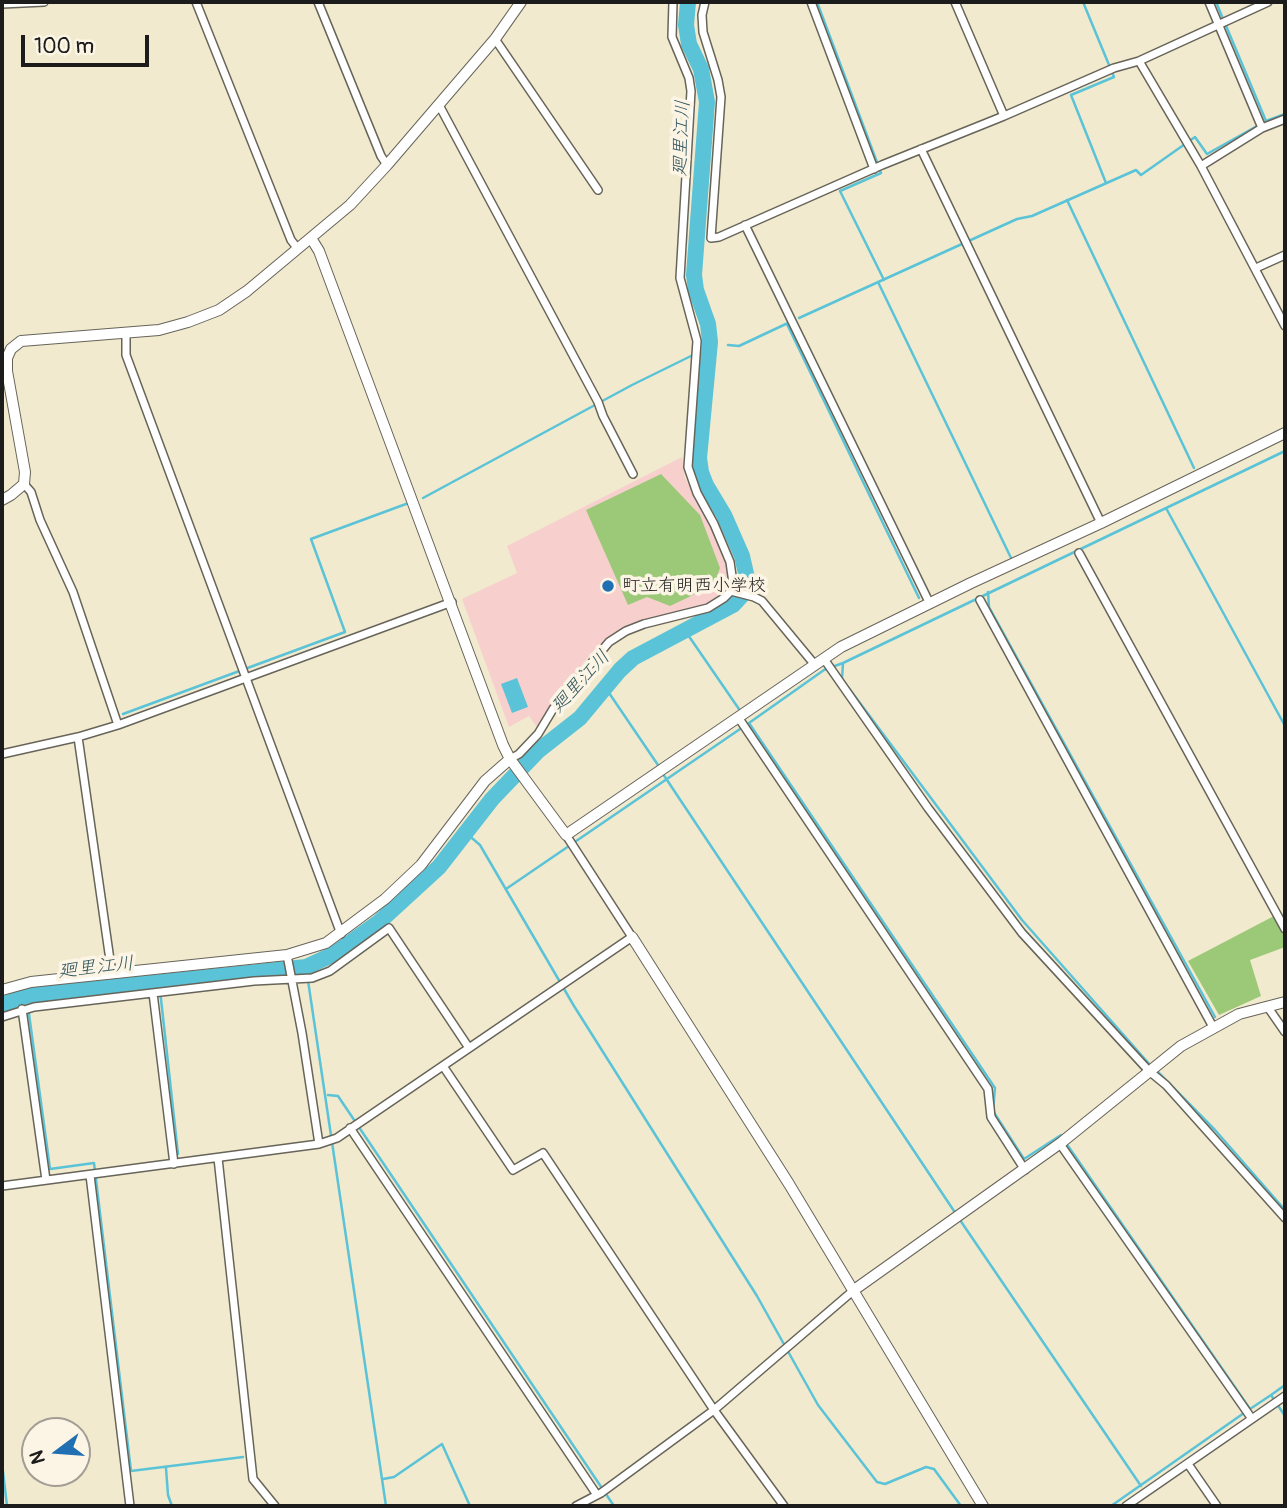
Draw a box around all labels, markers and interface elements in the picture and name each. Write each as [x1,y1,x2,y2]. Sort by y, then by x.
scale bar [24,21,152,65]
text: 100 m [34,33,94,60]
water label: 廻里江川 [669,99,695,177]
place label: 町立有明西小学校 [622,575,766,597]
marker: 町立有明西小学校 [600,578,616,594]
water label: 廻里江川 [547,646,615,718]
water label: 廻里江川 [57,953,135,983]
north arrow [21,1417,91,1487]
text: N [24,1448,51,1467]

